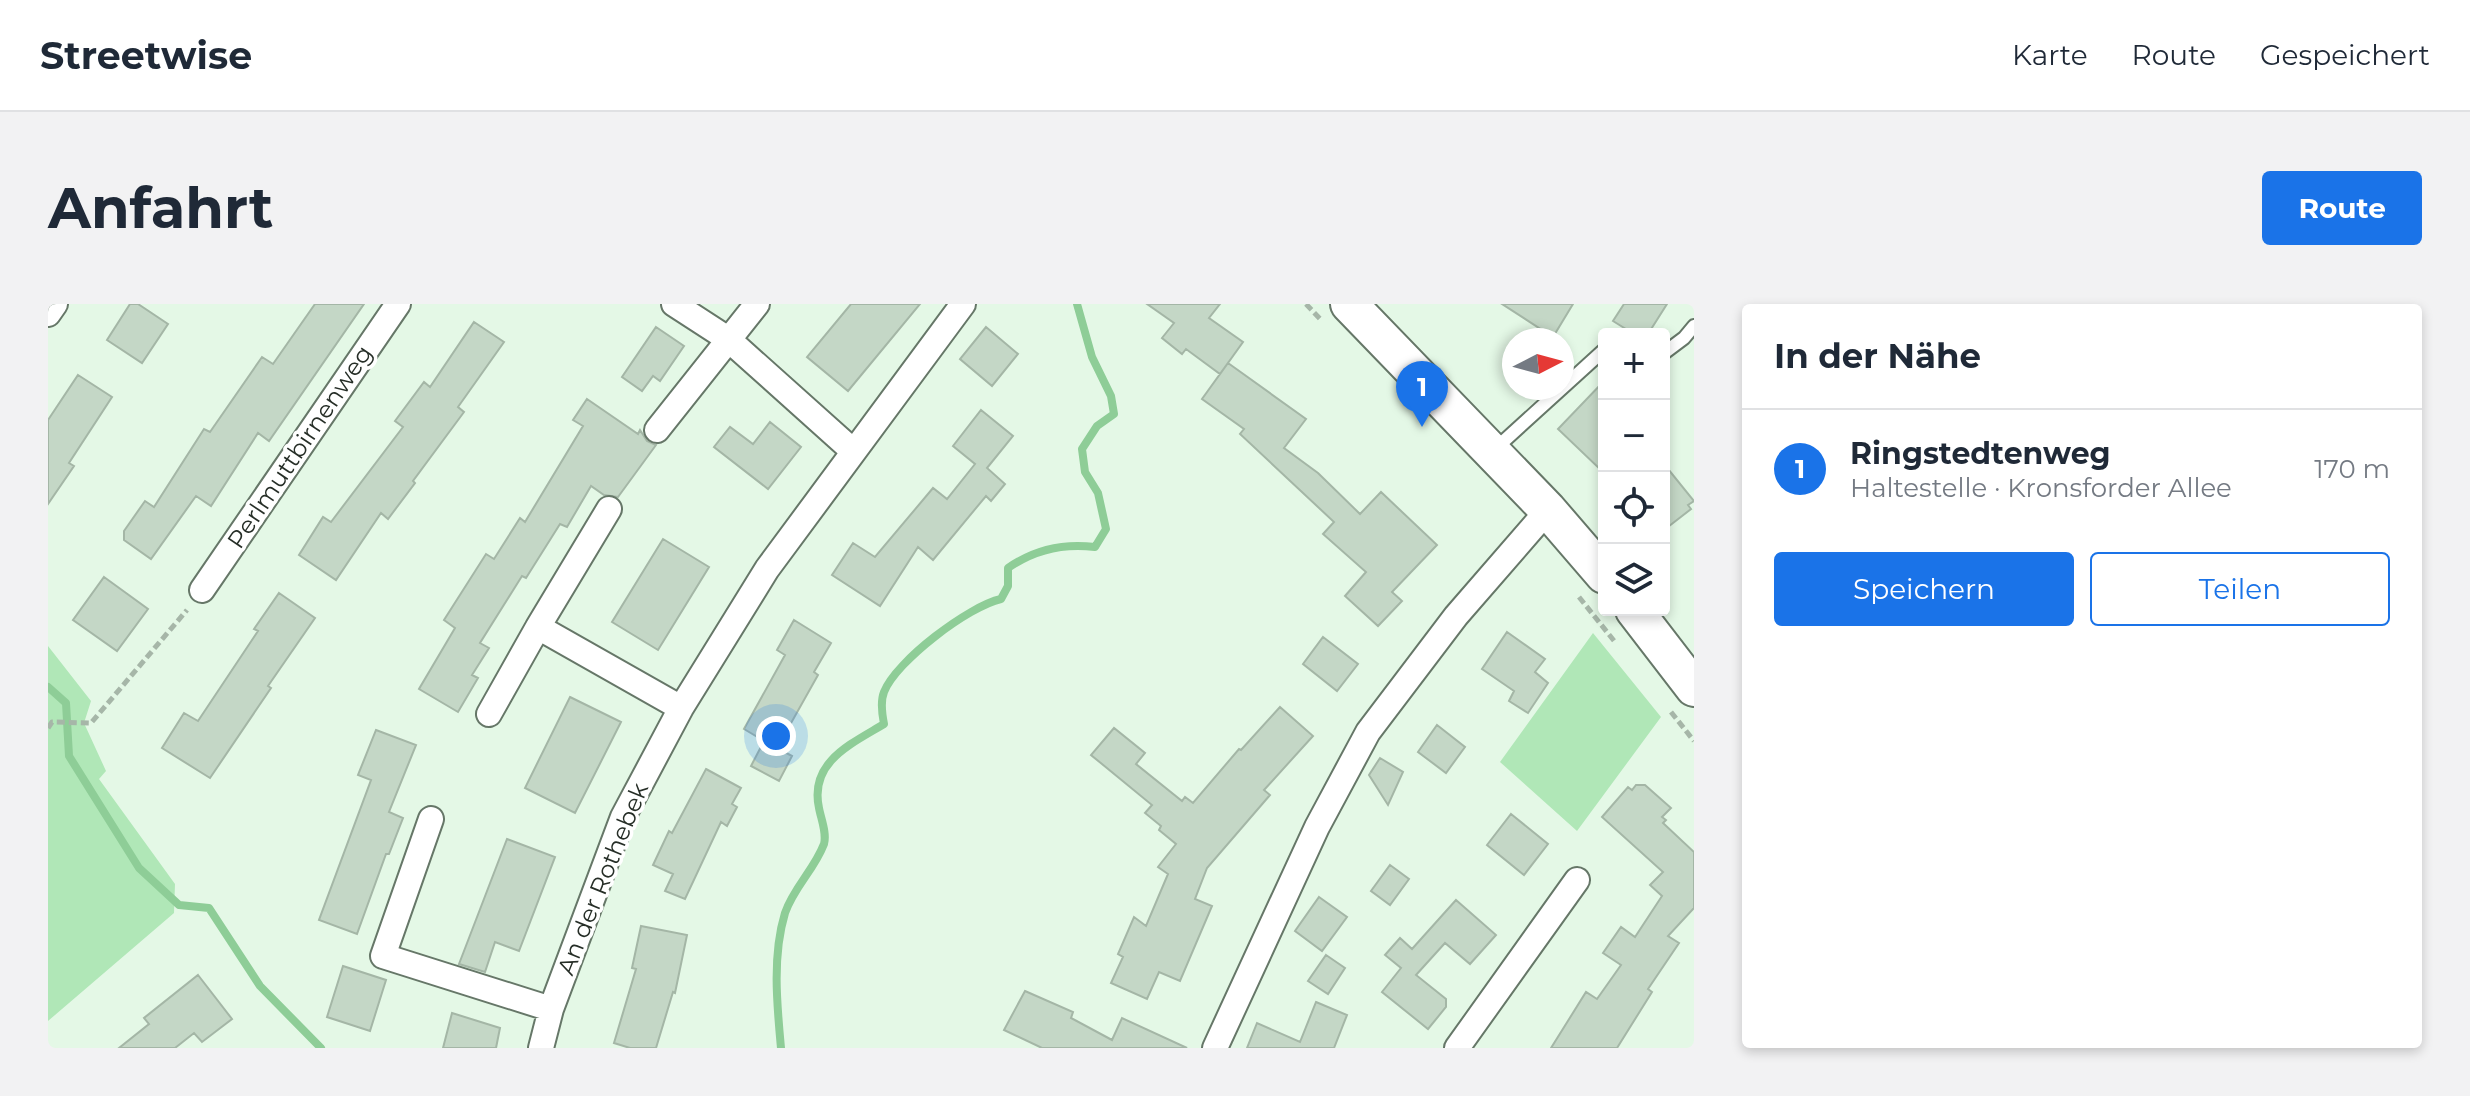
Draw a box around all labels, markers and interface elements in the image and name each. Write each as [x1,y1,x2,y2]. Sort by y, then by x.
text: Streetwise [40,32,252,79]
text: Karte [2012,38,2088,72]
text: Route [2132,38,2216,72]
text: Gespeichert [2260,38,2430,72]
button: Route [2262,171,2422,245]
text: Anfahrt [48,174,273,242]
north arrow [1502,328,1574,400]
map controls [1598,328,1670,616]
button: + [1598,328,1670,400]
text: In der Nähe [1774,335,1981,377]
street label: Perlmuttbirnenweg [221,340,378,554]
pin: 1 [1396,361,1448,427]
button: − [1598,400,1670,472]
text: Ringstedtenweg [1850,435,2111,472]
text: 1 [1795,453,1805,485]
text: 170 m [2314,453,2390,485]
button: locate [1598,472,1670,544]
text: Haltestelle · Kronsforder Allee [1850,472,2232,504]
button: layers [1598,544,1670,616]
button: Speichern [1774,552,2074,626]
button: Teilen [2090,552,2390,626]
your location [756,716,796,756]
street label: An der Rothebek [551,778,655,979]

